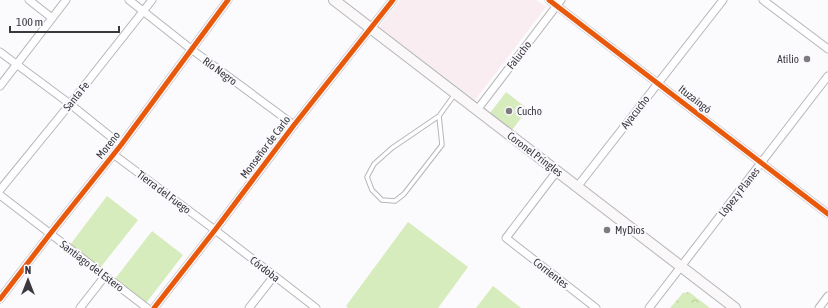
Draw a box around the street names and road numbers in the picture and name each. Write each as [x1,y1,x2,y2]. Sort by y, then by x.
street label: Falucho [504,39,534,71]
street label: Río Negro [201,55,239,87]
street label: Santa Fe [61,79,91,113]
street label: Ituzaingó [676,83,714,115]
street label: Ayacucho [618,93,652,131]
street label: Monseñor de Carlo [238,113,292,181]
street label: Moreno [94,129,122,161]
street label: Coronel Pringles [505,129,565,179]
street label: López y Planes [716,165,762,219]
street label: Tierra del Fuego [135,168,193,216]
street label: Santiago del Estero [58,238,126,294]
street label: Córdoba [248,254,282,284]
street label: Corrientes [531,256,571,291]

